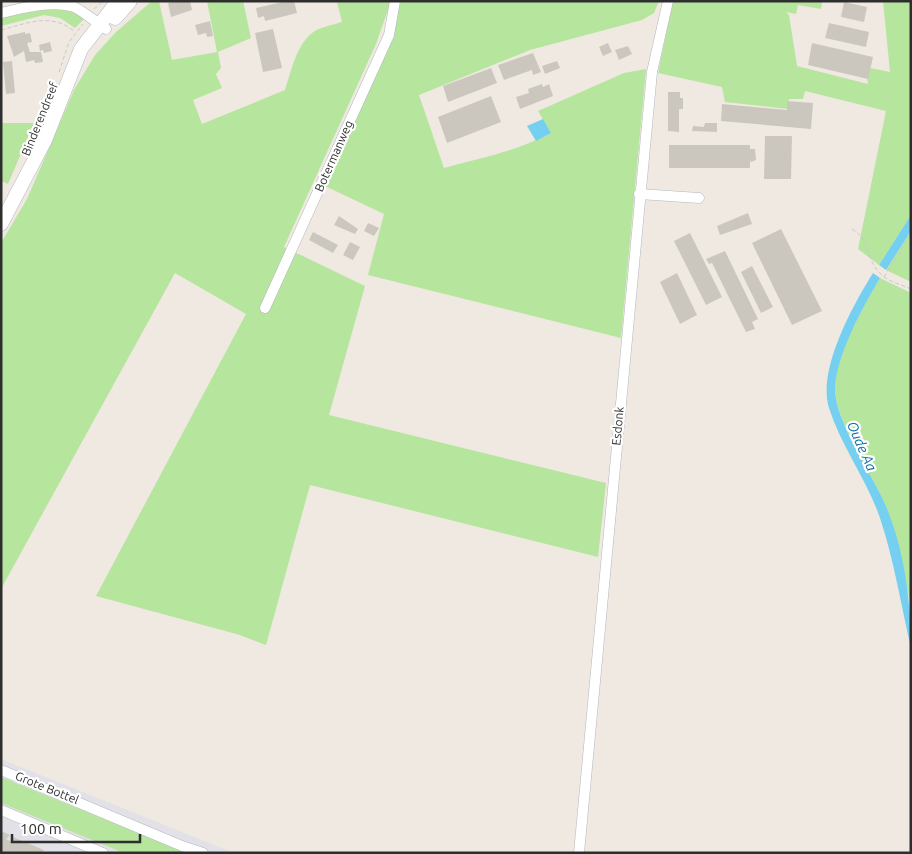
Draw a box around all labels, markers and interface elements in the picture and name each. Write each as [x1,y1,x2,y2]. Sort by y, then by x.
street label: Binderendreef [19,80,60,158]
street label: Botermanweg [312,118,355,193]
street label: Esdonk [609,406,626,446]
water label: Oude Aa [844,419,880,474]
street label: Grote Bottel [14,769,81,806]
scale bar [12,812,140,844]
text: 100 m [20,820,62,837]

